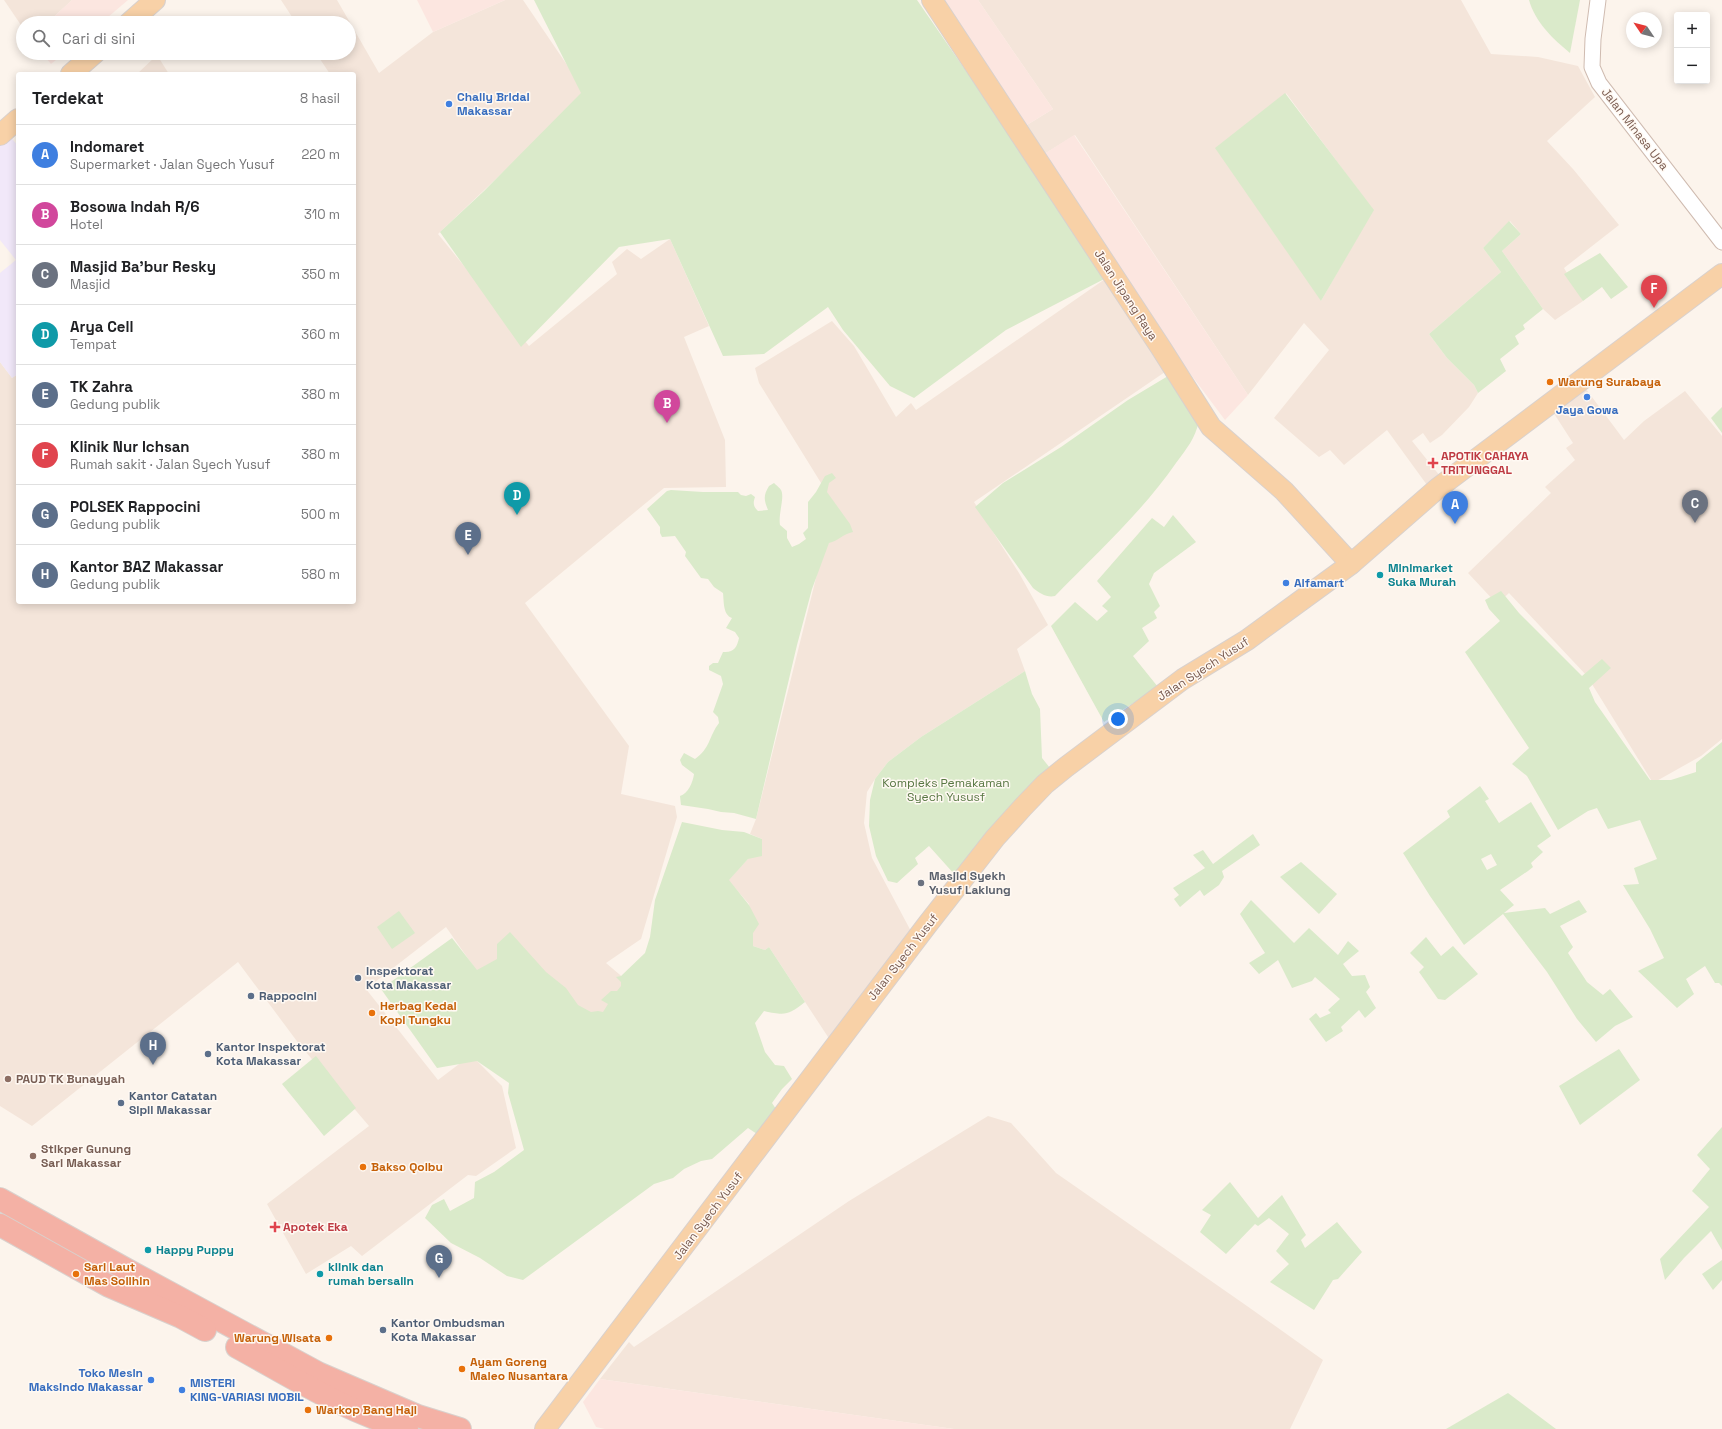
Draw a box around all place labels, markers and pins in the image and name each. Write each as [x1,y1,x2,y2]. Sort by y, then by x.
place label: Chally Bridal Makassar [457,89,530,119]
marker: Chally Bridal Makassar [444,99,454,109]
pin: F [1641,275,1667,308]
place label: Warung Surabaya [1558,374,1661,390]
marker: Warung Surabaya [1545,377,1555,387]
pin: B [654,390,680,423]
marker: Jaya Gowa [1582,392,1592,402]
place label: Jaya Gowa [1556,402,1618,418]
place label: APOTIK CAHAYA TRITUNGGAL [1441,448,1529,478]
marker: APOTIK CAHAYA TRITUNGGAL [1428,458,1438,468]
pin: D [504,482,530,515]
pin: C [1682,490,1708,523]
pin: A [1442,491,1468,524]
pin: E [455,522,481,555]
place label: Minimarket Suka Murah [1388,560,1456,590]
marker: Minimarket Suka Murah [1375,570,1385,580]
place label: Alfamart [1294,575,1344,591]
marker: Alfamart [1281,578,1291,588]
place label: Masjid Syekh Yusuf Lakiung [929,868,1011,898]
marker: Masjid Syekh Yusuf Lakiung [916,878,926,888]
place label: Inspektorat Kota Makassar [366,963,451,993]
marker: Inspektorat Kota Makassar [353,973,363,983]
place label: Rappocini [259,988,317,1004]
marker: Rappocini [246,991,256,1001]
place label: Herbag Kedai Kopi Tungku [380,998,457,1028]
marker: Herbag Kedai Kopi Tungku [367,1008,377,1018]
pin: H [140,1032,166,1065]
place label: Kantor Inspektorat Kota Makassar [216,1039,325,1069]
marker: Kantor Inspektorat Kota Makassar [203,1049,213,1059]
place label: PAUD TK Bunayyah [16,1071,125,1087]
marker: PAUD TK Bunayyah [3,1074,13,1084]
place label: Kantor Catatan Sipil Makassar [129,1088,217,1118]
marker: Kantor Catatan Sipil Makassar [116,1098,126,1108]
place label: Stikper Gunung Sari Makassar [41,1141,131,1171]
marker: Stikper Gunung Sari Makassar [28,1151,38,1161]
place label: Bakso Qolbu [371,1159,443,1175]
marker: Bakso Qolbu [358,1162,368,1172]
place label: Apotek Eka [283,1219,348,1235]
marker: Apotek Eka [270,1222,280,1232]
place label: Happy Puppy [156,1242,234,1258]
marker: Happy Puppy [143,1245,153,1255]
pin: G [426,1245,452,1278]
place label: Sari Laut Mas Solihin [84,1259,150,1289]
place label: klinik dan rumah bersalin [328,1259,414,1289]
marker: Sari Laut Mas Solihin [71,1269,81,1279]
marker: klinik dan rumah bersalin [315,1269,325,1279]
place label: Kantor Ombudsman Kota Makassar [391,1315,505,1345]
marker: Kantor Ombudsman Kota Makassar [378,1325,388,1335]
place label: Warung Wisata [234,1330,321,1346]
marker: Warung Wisata [324,1333,334,1343]
place label: Ayam Goreng Maleo Nusantara [470,1354,568,1384]
marker: Ayam Goreng Maleo Nusantara [457,1364,467,1374]
place label: Toko Mesin Maksindo Makassar [29,1365,143,1395]
marker: Toko Mesin Maksindo Makassar [146,1375,156,1385]
place label: MISTERI KING-VARIASI MOBIL [190,1375,304,1405]
marker: MISTERI KING-VARIASI MOBIL [177,1385,187,1395]
place label: Warkop Bang Haji [316,1402,417,1418]
marker: Warkop Bang Haji [303,1405,313,1415]

